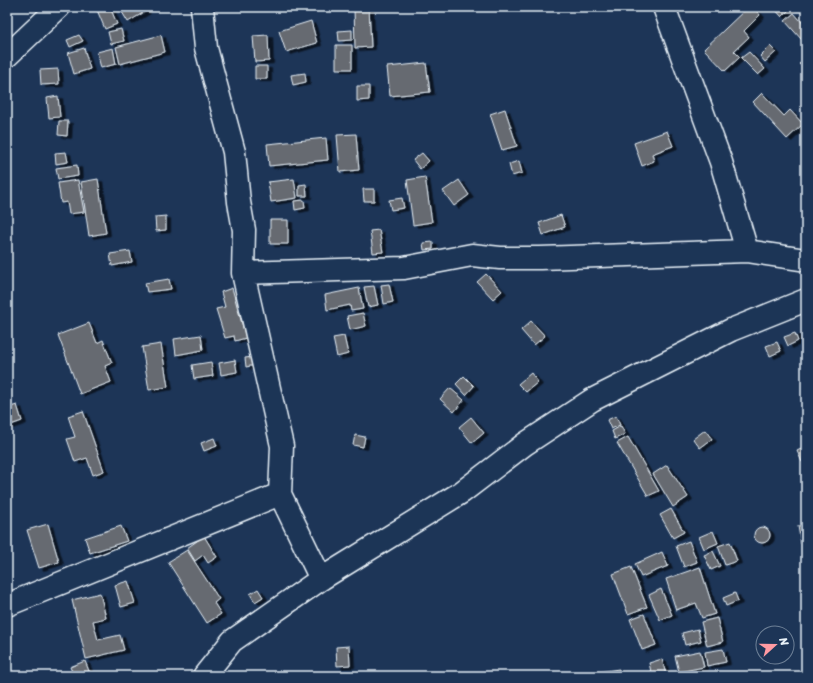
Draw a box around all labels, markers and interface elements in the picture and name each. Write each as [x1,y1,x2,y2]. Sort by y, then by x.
north arrow [755,625,795,665]
text: N [773,634,794,649]

